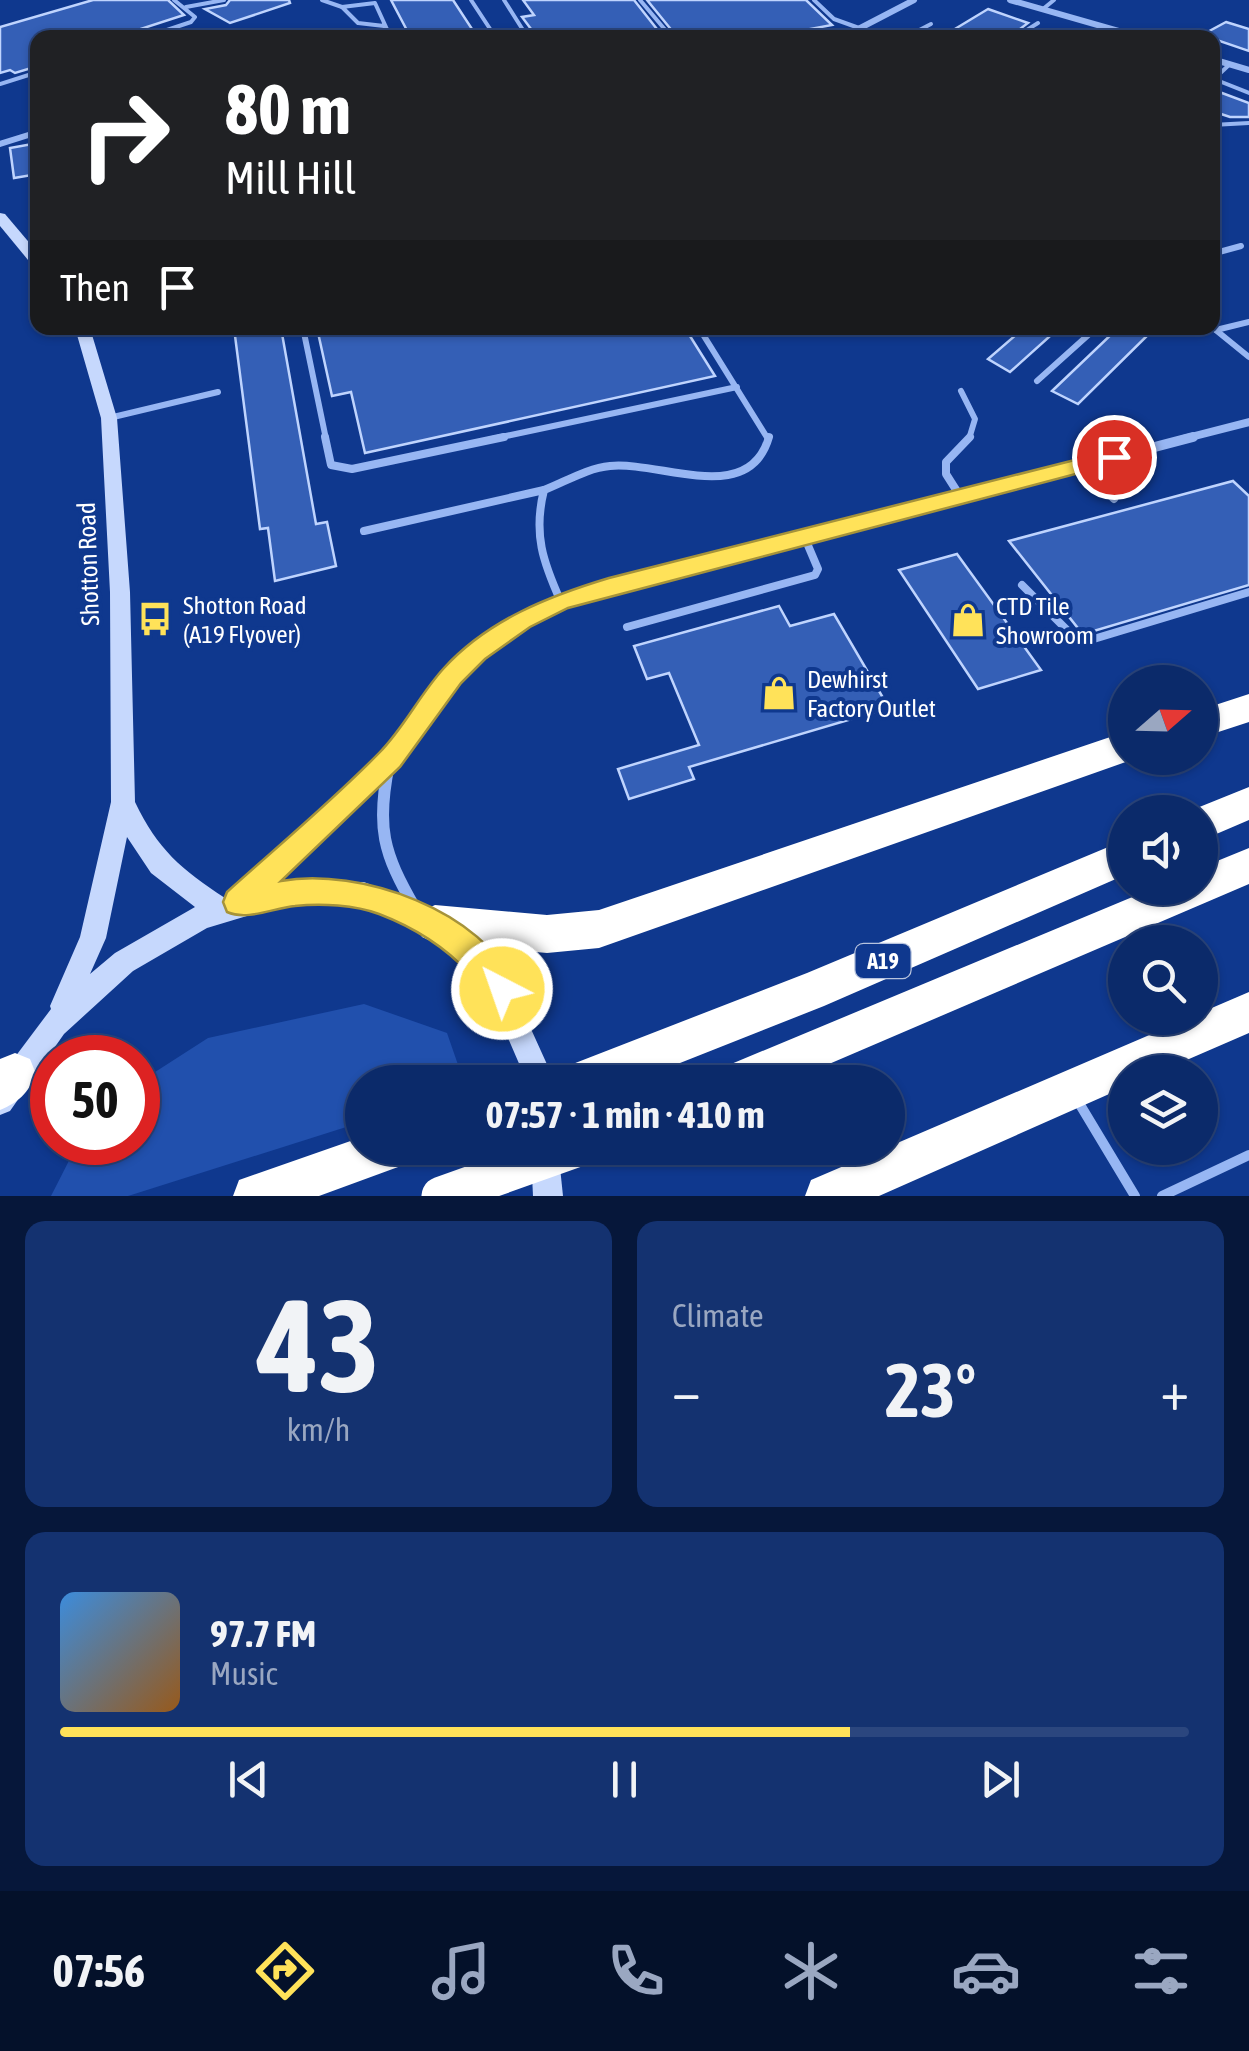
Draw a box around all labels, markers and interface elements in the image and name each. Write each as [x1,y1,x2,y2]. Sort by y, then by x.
text: 80 m [225,69,351,149]
icon: right [60,70,190,200]
text: Mill Hill [225,152,356,204]
icon: arrive [150,260,205,315]
text: Then [60,266,130,309]
pin [1072,415,1157,500]
icon: arrive [1087,430,1142,485]
street label: Shotton Road [72,502,104,626]
place label: Shotton Road (A19 Flyover) [183,591,307,648]
place label: CTD Tile Showroom [996,592,1094,649]
bus stop icon: Shotton Road (A19 Flyover) [136,600,174,638]
shop icon: CTD Tile Showroom [949,601,987,639]
place label: Dewhirst Factory Outlet [807,665,936,722]
north arrow [1108,665,1218,775]
map controls [1108,665,1218,1165]
shop icon: Dewhirst Factory Outlet [760,674,798,712]
button: sound [1108,795,1218,905]
button: search [1108,925,1218,1035]
position arrow [450,937,554,1041]
road number: A19 [856,944,910,978]
speed limit sign: 50 [30,1035,160,1165]
button: layers [1108,1055,1218,1165]
text: 07:57 · 1 min · 410 m [485,1093,765,1136]
text: 43 [257,1271,380,1420]
text: Climate [672,1297,764,1334]
text: 23° [885,1347,976,1433]
text: − [672,1359,701,1422]
text: + [1160,1359,1189,1422]
text: km/h [287,1411,350,1448]
text: 97.7 FM [210,1612,316,1655]
text: Music [210,1655,277,1692]
icon: previous [221,1752,276,1807]
icon: pause [597,1752,652,1807]
icon: next [973,1752,1028,1807]
icon: directions [250,1936,320,2006]
icon: music [426,1936,496,2006]
icon: phone [601,1936,671,2006]
icon: climate [776,1936,846,2006]
icon: car [951,1936,1021,2006]
icon: filters [1126,1936,1196,2006]
text: 07:56 [53,1945,145,1997]

